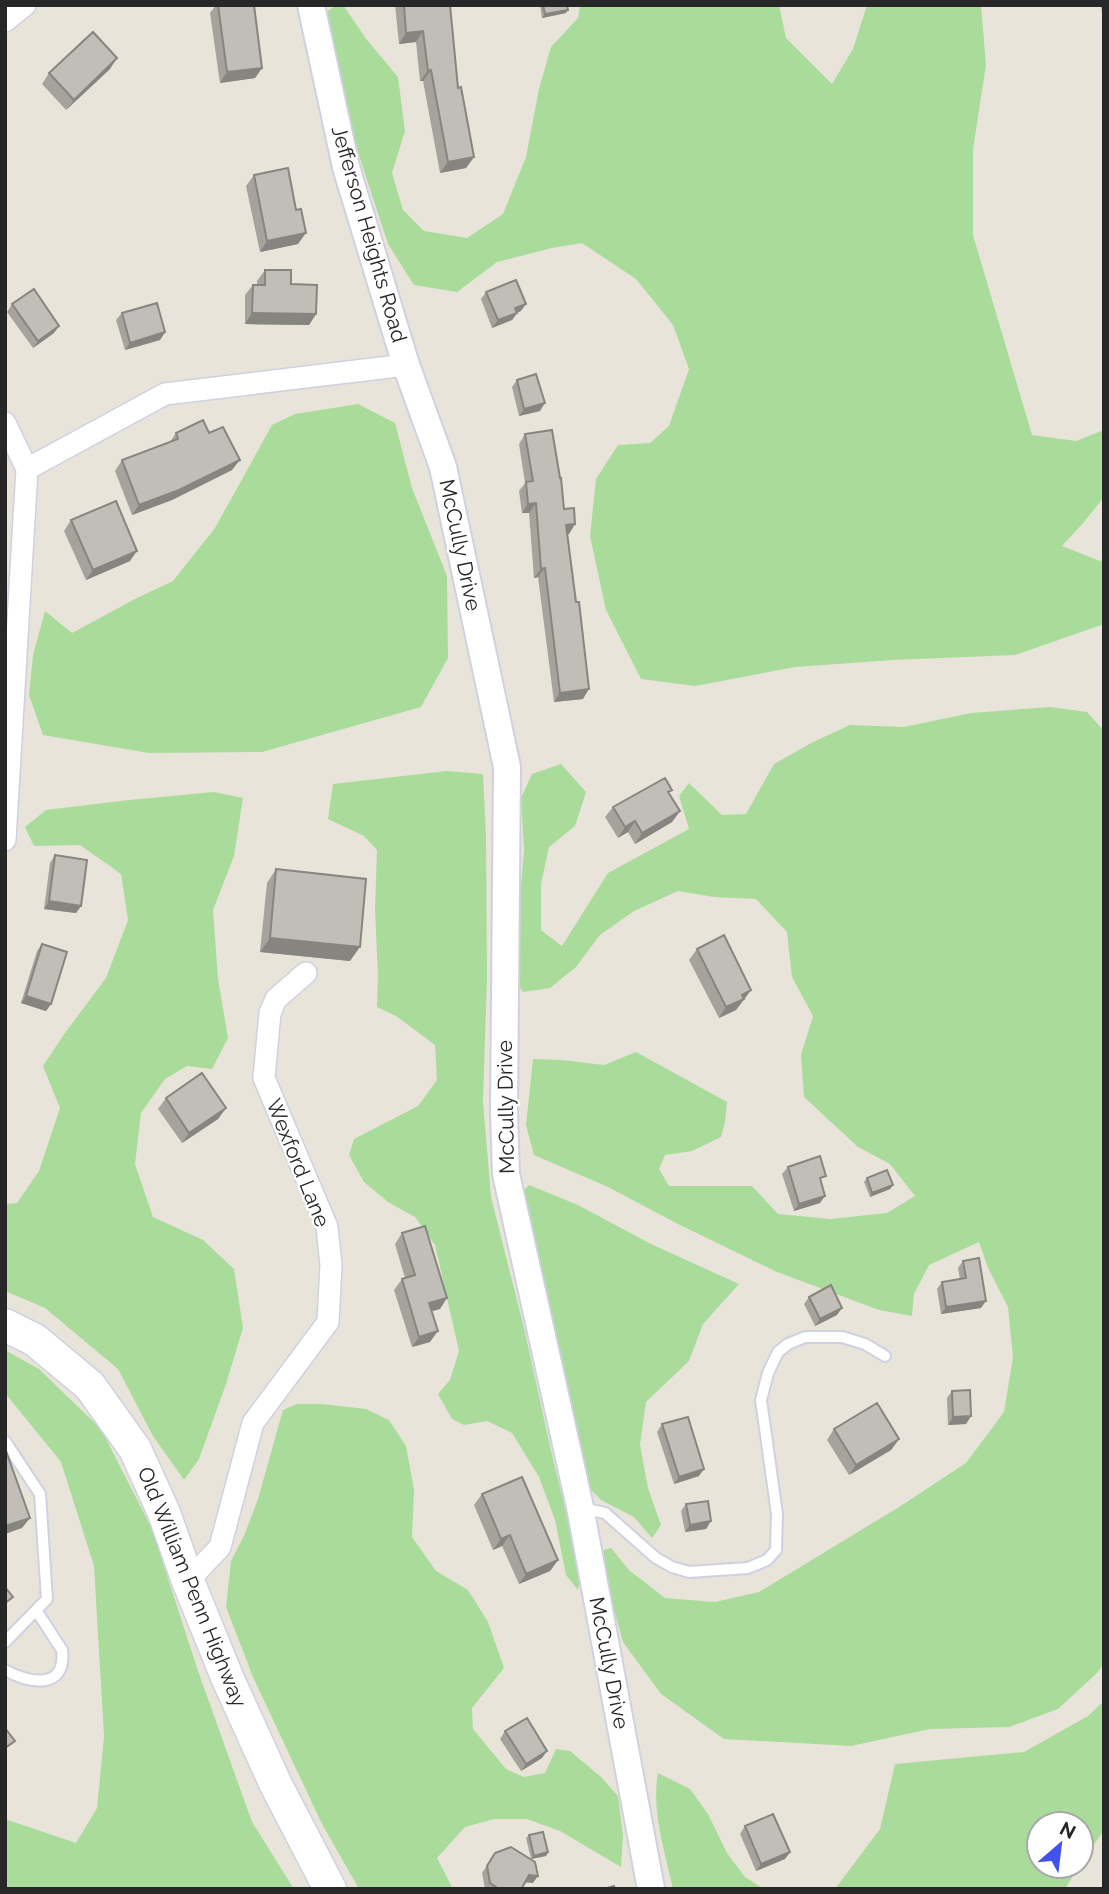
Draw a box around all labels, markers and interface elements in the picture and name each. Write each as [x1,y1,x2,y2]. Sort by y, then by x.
street label: Jefferson Heights Road [327,123,412,345]
street label: McCully Drive [434,477,487,613]
street label: McCully Drive [492,1040,519,1174]
street label: Wexford Lane [261,1095,336,1231]
street label: Old William Penn Highway [133,1463,252,1711]
street label: McCully Drive [584,1595,635,1731]
north arrow [1025,1810,1095,1880]
text: N [1056,1817,1080,1843]

